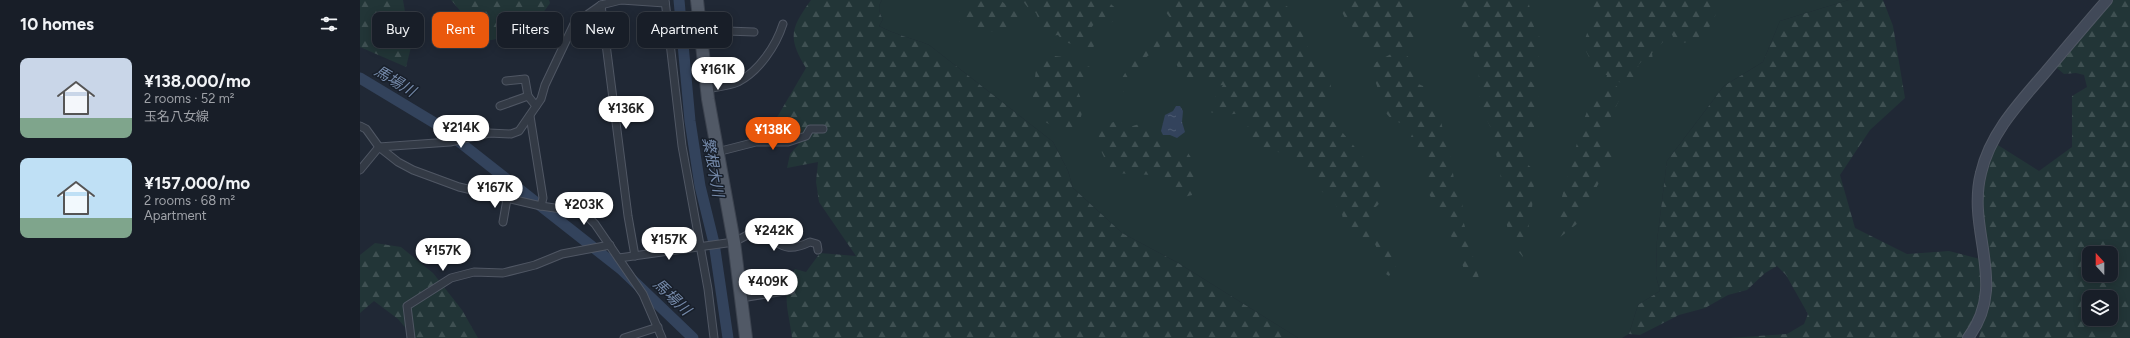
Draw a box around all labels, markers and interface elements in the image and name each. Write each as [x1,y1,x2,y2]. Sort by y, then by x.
chip: Buy [372,12,424,48]
chip: Rent [432,12,489,48]
chip: Filters [497,12,563,48]
chip: New [571,12,629,48]
chip: Apartment [637,12,732,48]
icon: filters [318,13,340,35]
text: 10 homes [20,14,94,34]
pin: ¥161K [690,57,746,91]
water label: 馬場川 [371,62,421,101]
text: ¥161K [701,62,735,77]
text: ¥138,000/mo [144,71,251,91]
icon: home [52,74,100,122]
text: 2 rooms · 52 m² [144,91,235,106]
pin: ¥136K [598,96,654,130]
text: ¥136K [608,101,644,116]
text: 玉名八女線 [144,109,209,124]
pin: ¥214K [433,115,489,149]
pin: ¥138K [745,117,801,151]
text: ¥214K [442,120,480,135]
text: ¥138K [754,122,792,137]
water label: 繁根木川 [699,136,727,200]
text: ¥157,000/mo [144,173,250,193]
icon: home [52,174,100,222]
pin: ¥167K [467,175,523,209]
text: ¥167K [477,180,513,195]
pin: ¥203K [556,192,612,226]
text: 2 rooms · 68 m² [144,193,235,208]
text: ¥203K [564,197,604,212]
text: Apartment [144,208,207,223]
pin: ¥242K [746,218,802,252]
text: ¥242K [754,223,794,238]
pin: ¥157K [641,227,697,261]
text: ¥157K [651,232,687,247]
pin: ¥157K [415,238,471,272]
text: ¥157K [425,243,461,258]
north arrow [2082,246,2118,282]
map controls [2082,246,2118,326]
pin: ¥409K [740,269,796,303]
text: ¥409K [748,274,788,289]
water label: 馬場川 [650,275,696,320]
button: layers [2082,290,2118,326]

